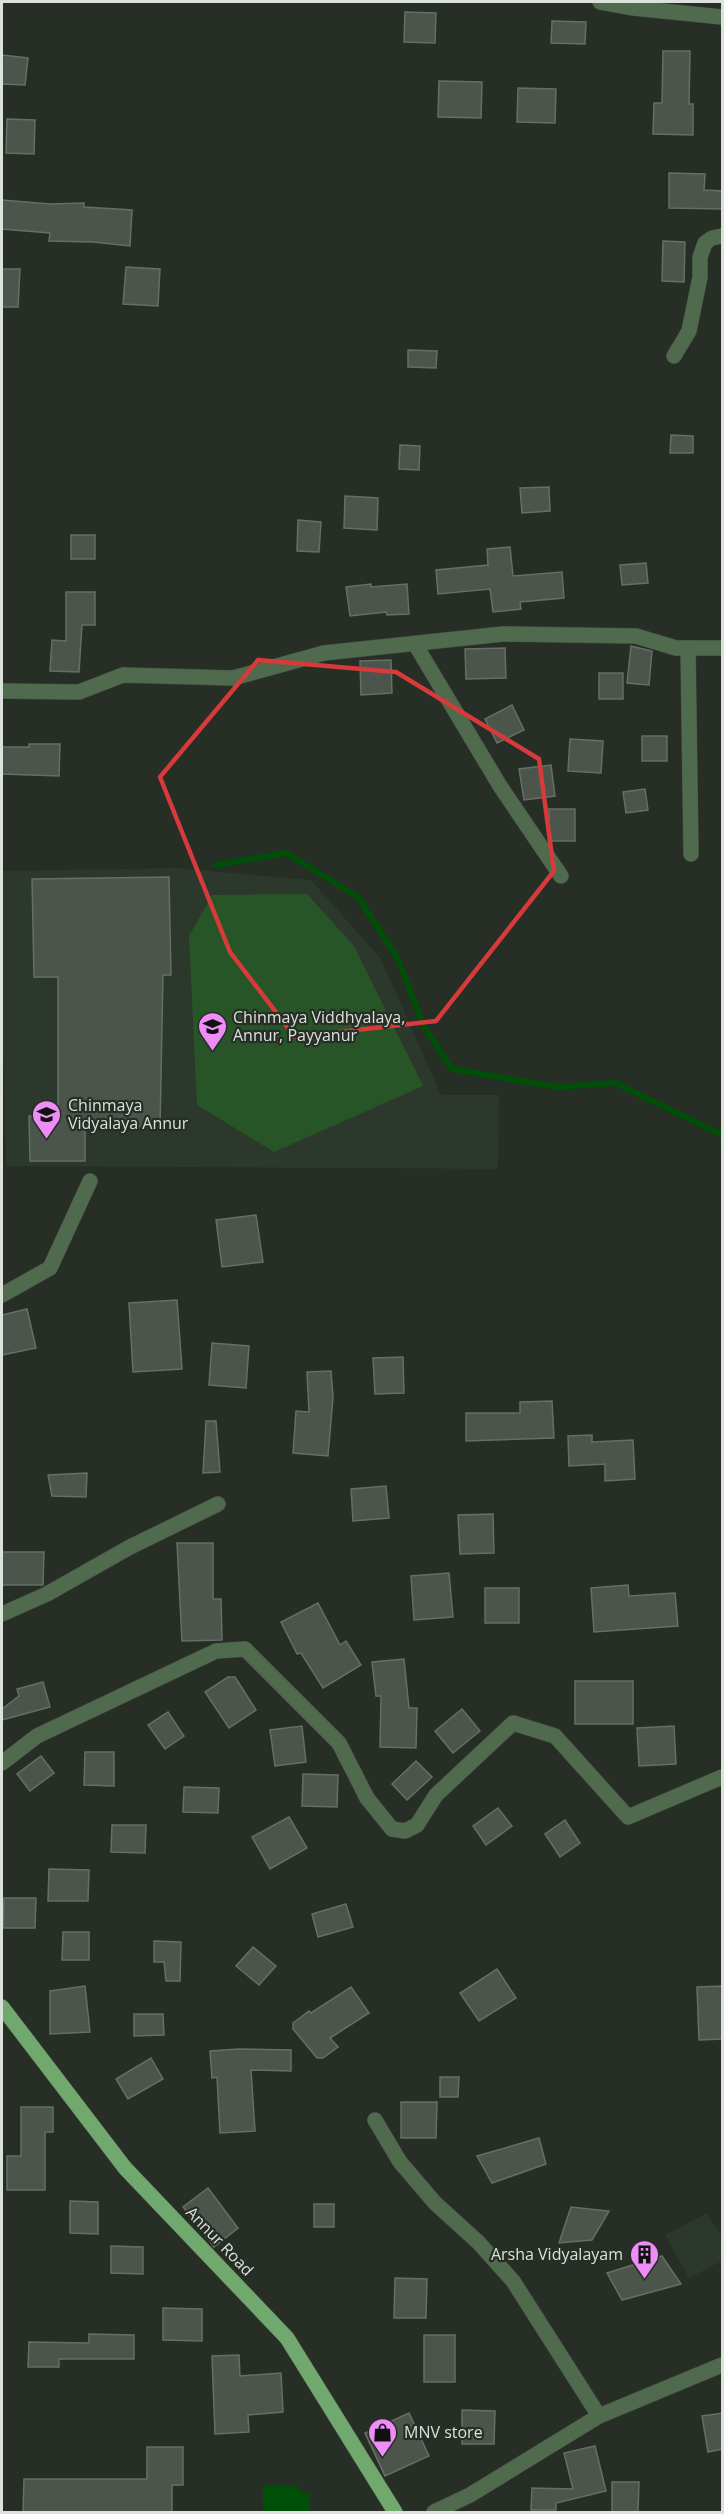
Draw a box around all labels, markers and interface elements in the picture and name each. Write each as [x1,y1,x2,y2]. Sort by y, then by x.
place label: Chinmaya Viddhyalaya, Annur, Payyanur [233,1006,405,1046]
school or university icon: Chinmaya Viddhyalaya, Annur, Payyanur [196,1010,228,1052]
place label: Chinmaya Vidyalaya Annur [68,1094,189,1134]
school or university icon: Chinmaya Vidyalaya Annur [31,1098,63,1140]
street label: Annur Road [181,2202,259,2280]
building icon: Arsha Vidyalayam [628,2238,660,2280]
place label: Arsha Vidyalayam [491,2243,623,2265]
shop icon: MNV store [367,2416,399,2458]
place label: MNV store [404,2421,483,2443]

